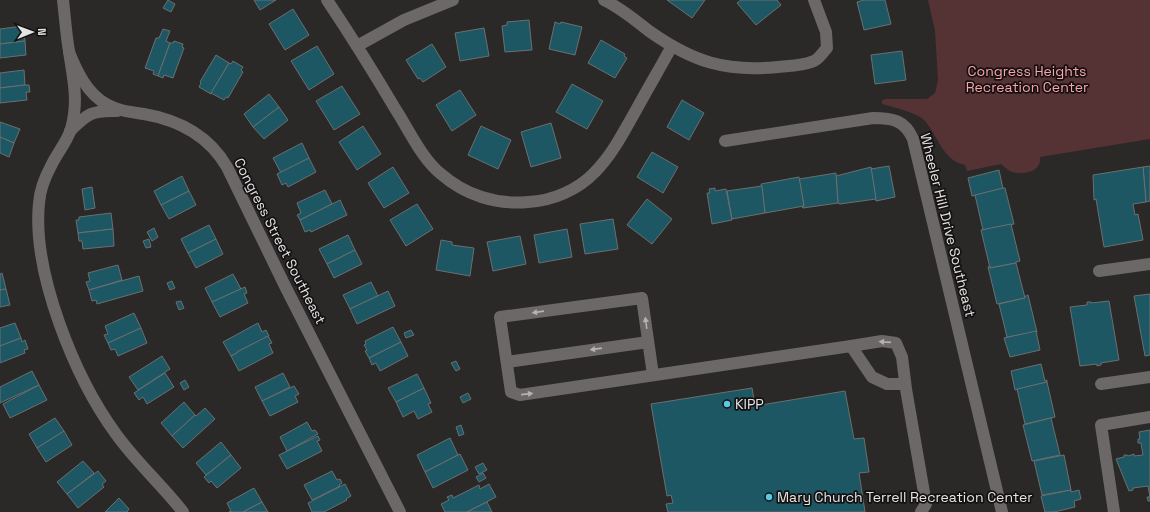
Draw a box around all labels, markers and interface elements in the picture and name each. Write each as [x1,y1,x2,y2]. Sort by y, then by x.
north arrow [12,12,52,52]
text: N [35,28,49,36]
park label: Congress Heights Recreation Center [966,62,1088,96]
street label: Wheeler Hill Drive Southeast [916,131,980,319]
street label: Congress Street Southeast [230,155,330,327]
one-way arrow [532,309,544,315]
one-way arrow [643,317,649,329]
one-way arrow [879,339,892,346]
one-way arrow [590,346,602,352]
one-way arrow [521,391,533,397]
place label: KIPP [735,395,764,413]
marker: KIPP [722,399,732,409]
place label: Mary Church Terrell Recreation Center [777,488,1033,506]
marker: Mary Church Terrell Recreation Center [764,492,774,502]

